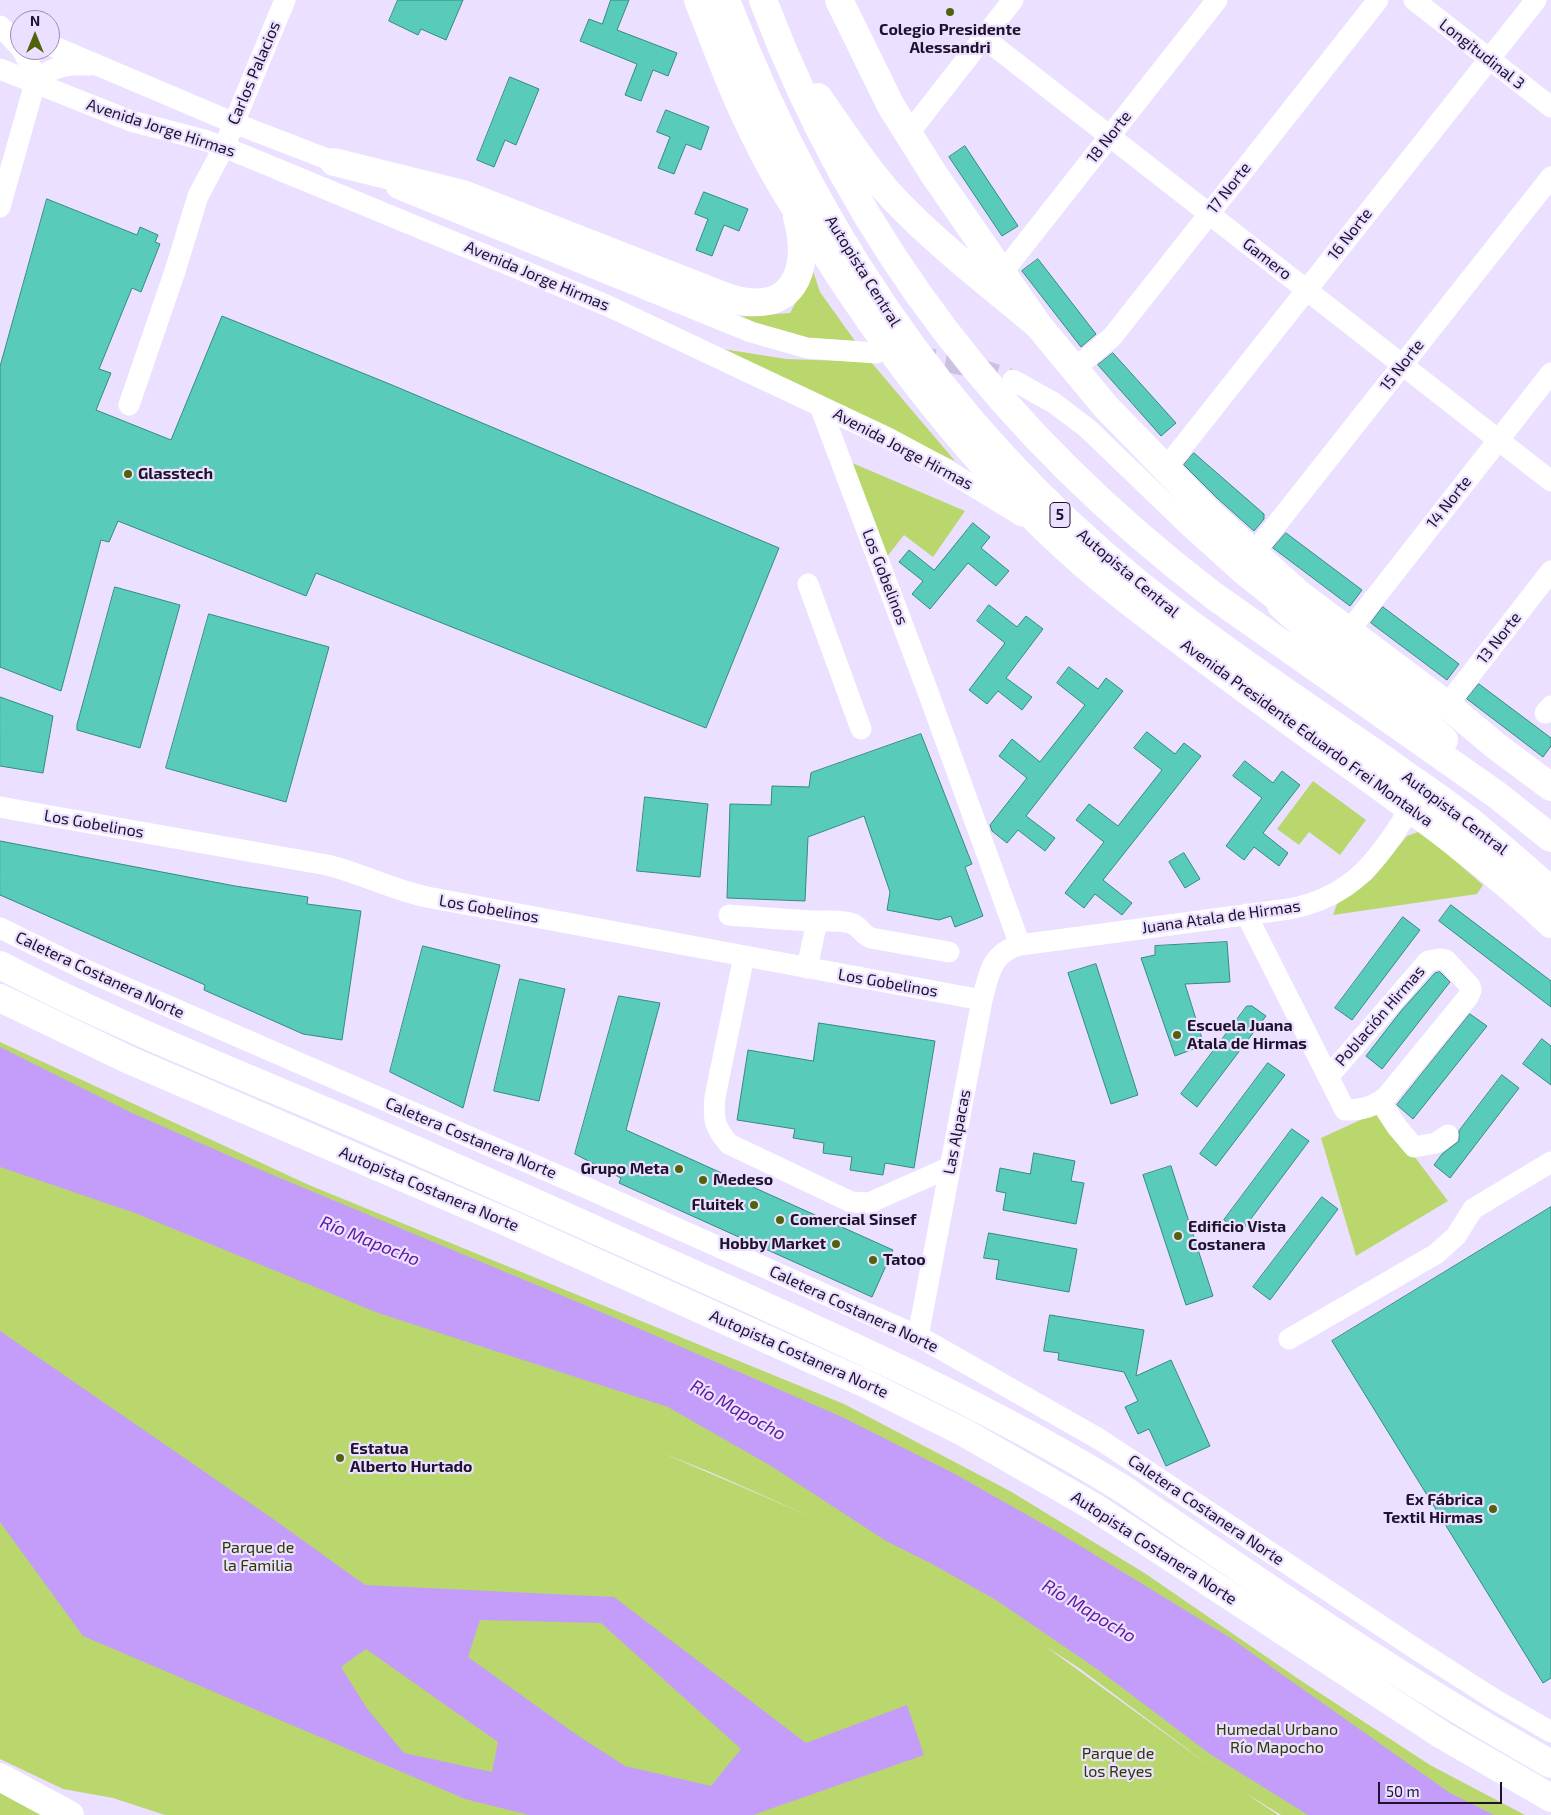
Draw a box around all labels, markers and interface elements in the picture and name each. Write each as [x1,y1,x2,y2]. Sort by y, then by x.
marker: Colegio Presidente Alessandri [944,6,956,18]
north arrow [10,10,60,60]
text: N [30,12,40,29]
street label: Longitudinal 3 [1435,15,1529,93]
street label: Carlos Palacios [224,18,284,128]
place label: Colegio Presidente Alessandri [879,20,1021,58]
street label: Avenida Jorge Hirmas [84,95,238,161]
street label: 18 Norte [1083,107,1135,167]
street label: 17 Norte [1203,159,1255,217]
street label: 16 Norte [1324,204,1376,264]
street label: Autopista Central [821,212,905,330]
street label: Gamero [1239,234,1295,284]
street label: Avenida Jorge Hirmas [462,237,612,315]
street label: 15 Norte [1376,335,1428,395]
street label: Avenida Jorge Hirmas [830,404,976,494]
place label: Glasstech [138,464,213,484]
marker: Glasstech [122,468,134,480]
street label: 14 Norte [1423,472,1475,532]
road number: 5 [1050,502,1070,528]
street label: Autopista Central [1073,525,1183,621]
street label: Los Gobelinos [858,526,912,628]
street label: 13 Norte [1473,608,1525,668]
street label: Avenida Presidente Eduardo Frei Montalva [1177,635,1437,831]
street label: Autopista Central [1398,767,1512,859]
street label: Los Gobelinos [43,806,145,842]
street label: Los Gobelinos [438,891,540,927]
street label: Juana Atala de Hirmas [1140,896,1302,938]
street label: Caletera Costanera Norte [13,927,187,1023]
street label: Población Hirmas [1331,962,1429,1070]
street label: Los Gobelinos [837,965,939,1001]
place label: Escuela Juana Atala de Hirmas [1187,1016,1307,1054]
marker: Escuela Juana Atala de Hirmas [1171,1029,1183,1041]
street label: Las Alpacas [939,1088,975,1176]
street label: Caletera Costanera Norte [383,1093,559,1183]
street label: Autopista Costanera Norte [336,1142,522,1236]
place label: Grupo Meta [580,1159,669,1179]
marker: Grupo Meta [673,1163,685,1175]
place label: Medeso [713,1170,773,1190]
marker: Medeso [697,1174,709,1186]
place label: Fluitek [691,1195,744,1215]
marker: Fluitek [748,1199,760,1211]
place label: Comercial Sinsef [790,1210,916,1230]
water label: Río Mapocho [317,1211,423,1271]
marker: Comercial Sinsef [774,1214,786,1226]
place label: Edificio Vista Costanera [1188,1217,1286,1255]
marker: Edificio Vista Costanera [1172,1230,1184,1242]
place label: Hobby Market [719,1234,826,1254]
marker: Hobby Market [830,1238,842,1250]
place label: Tatoo [883,1250,926,1270]
marker: Tatoo [867,1254,879,1266]
street label: Caletera Costanera Norte [767,1261,941,1357]
street label: Autopista Costanera Norte [707,1306,891,1402]
water label: Río Mapocho [687,1375,789,1445]
place label: Estatua Alberto Hurtado [350,1439,473,1477]
street label: Caletera Costanera Norte [1124,1451,1288,1569]
marker: Estatua Alberto Hurtado [334,1452,346,1464]
street label: Autopista Costanera Norte [1068,1487,1240,1609]
place label: Ex Fábrica Textil Hirmas [1383,1490,1483,1528]
marker: Ex Fábrica Textil Hirmas [1487,1503,1499,1515]
park label: Parque de la Familia [222,1538,294,1576]
water label: Río Mapocho [1038,1575,1140,1647]
park label: Humedal Urbano Río Mapocho [1216,1720,1338,1758]
park label: Parque de los Reyes [1082,1744,1154,1782]
scale bar [1381,1772,1505,1804]
text: 50 m [1386,1782,1420,1800]

